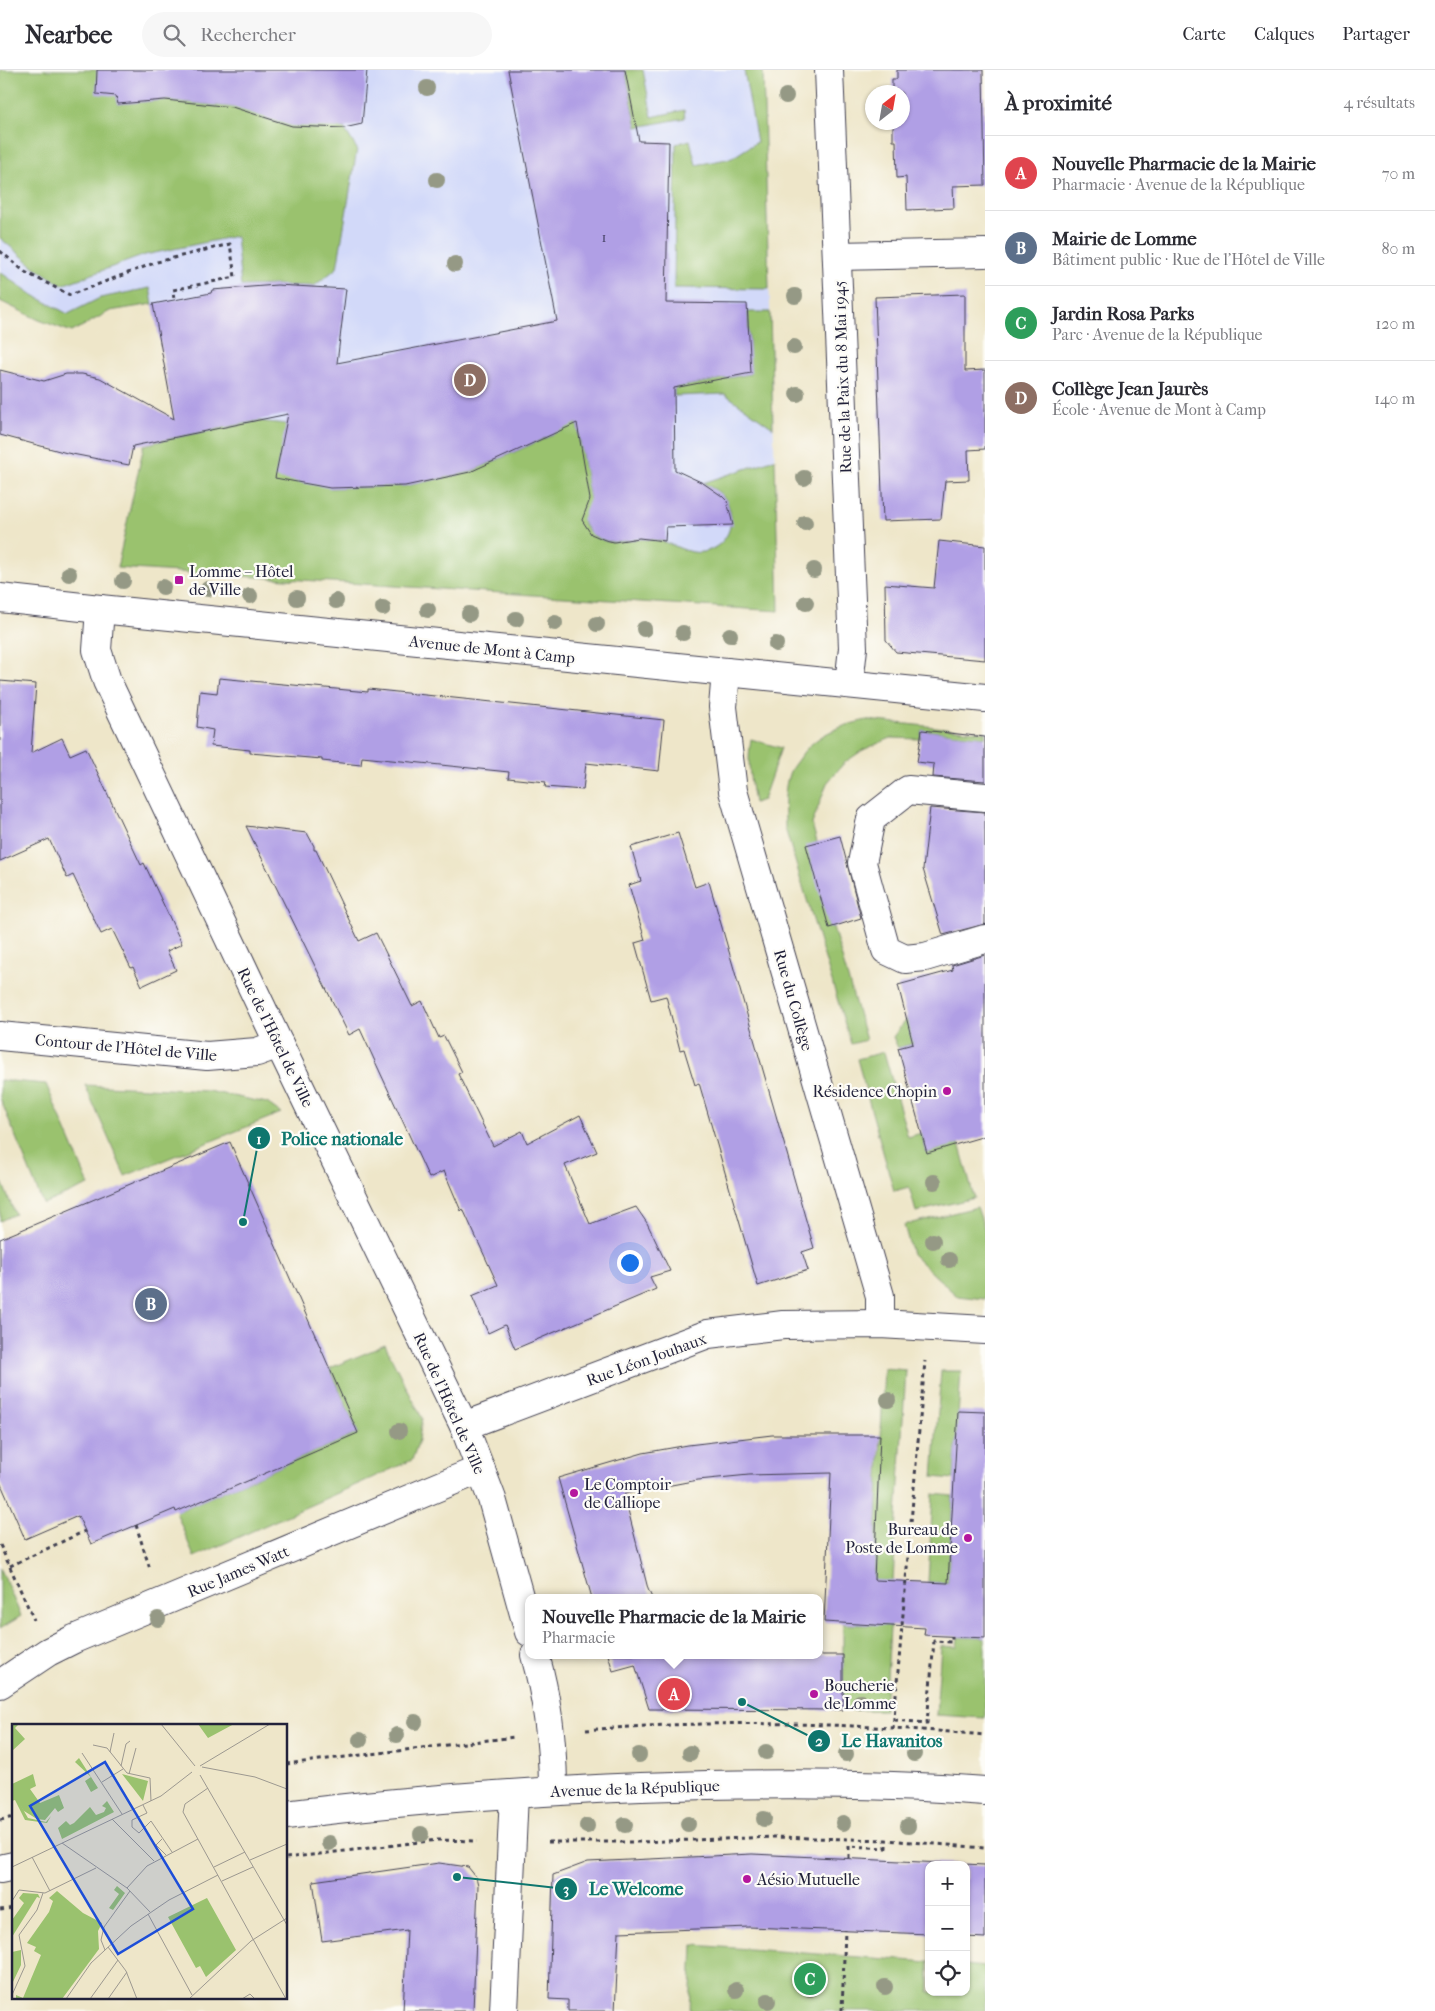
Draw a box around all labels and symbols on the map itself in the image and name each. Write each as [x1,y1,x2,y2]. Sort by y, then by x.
north arrow [865,85,910,130]
house number: 1 [602,229,607,246]
street label: Rue de la Paix du 8 Mai 1945 [830,280,855,474]
pin: D [454,361,486,399]
place label: Lomme – Hôtel de Ville [189,562,294,599]
marker: Lomme – Hôtel de Ville [173,574,185,586]
street label: Avenue de Mont à Camp [407,631,576,668]
street label: Rue du Collège [770,947,817,1053]
street label: Rue de l'Hôtel de Ville [233,964,318,1110]
street label: Contour de l'Hôtel de Ville [34,1030,218,1065]
place label: Résidence Chopin [813,1082,938,1101]
marker: Résidence Chopin [941,1085,953,1097]
callout: Police nationale [246,1122,413,1155]
text: Police nationale [281,1129,403,1150]
text: 1 [256,1130,262,1148]
your location [617,1250,643,1276]
pin: B [135,1285,167,1323]
street label: Rue de l'Hôtel de Ville [410,1329,489,1477]
street label: Rue Léon Jouhaux [583,1329,709,1390]
place label: Le Comptoir de Calliope [584,1475,671,1512]
marker: Le Comptoir de Calliope [568,1487,580,1499]
place label: Bureau de Poste de Lomme [845,1520,958,1557]
marker: Bureau de Poste de Lomme [962,1532,974,1544]
street label: Rue James Watt [184,1541,292,1601]
pin: A [658,1675,690,1713]
place label: Boucherie de Lomme [824,1676,896,1713]
marker: Boucherie de Lomme [808,1688,820,1700]
inset map [12,1724,288,1998]
callout: Le Havanitos [807,1724,953,1757]
text: Le Havanitos [842,1731,943,1752]
text: 2 [815,1732,823,1750]
street label: Avenue de la République [549,1776,720,1801]
place label: Aésio Mutuelle [756,1870,860,1889]
callout: Le Welcome [553,1873,693,1906]
marker: Aésio Mutuelle [741,1873,753,1885]
text: Le Welcome [589,1879,683,1900]
text: 3 [563,1880,569,1898]
pin: C [794,1960,826,1998]

